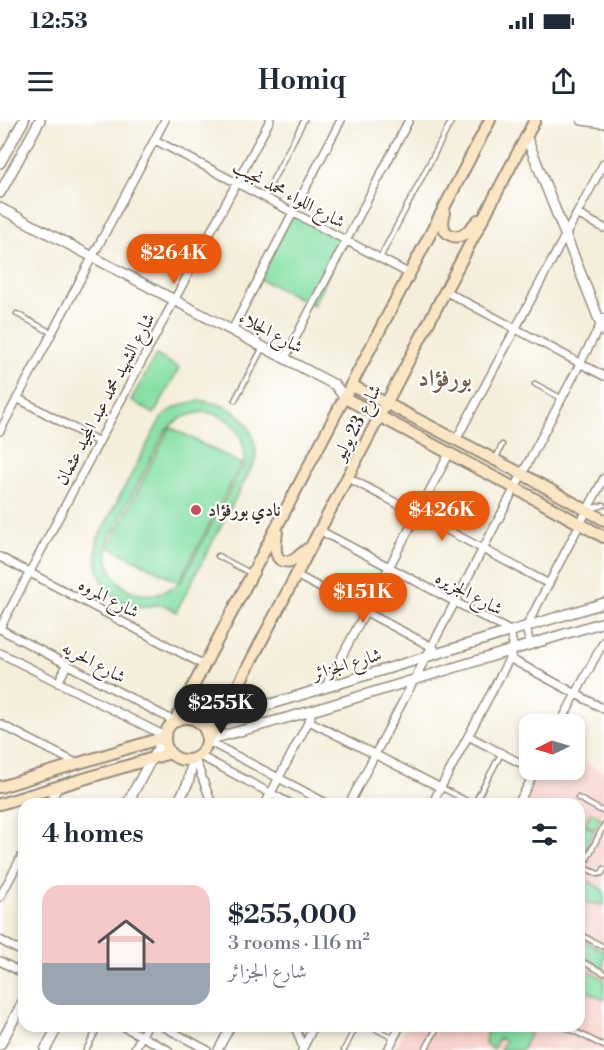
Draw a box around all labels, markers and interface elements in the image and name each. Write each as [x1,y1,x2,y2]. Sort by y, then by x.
text: 12:53 [30,8,88,35]
text: Homiq [258,64,346,98]
icon: menu [24,65,57,98]
icon: share [547,65,580,98]
street label: شارع اللواء محمد نجيب [227,155,349,236]
pin: $264K [132,234,216,285]
text: $264K [141,241,208,266]
street label: شارع الجلاء [233,306,307,362]
street label: شارع الشهيد محمد عبد المجيد عثمان [50,309,163,491]
district label: بورفؤاد [418,364,472,394]
street label: شارع 23 يوليو [327,381,390,467]
pin: $426K [400,491,484,542]
text: $426K [409,498,475,523]
place label: نادي بورفؤاد [208,499,281,525]
marker: نادي بورفؤاد [189,503,203,517]
street label: شارع الجزيره [430,566,506,623]
street label: شارع المروه [73,573,143,627]
pin: $151K [321,573,405,624]
text: $151K [333,580,393,605]
street label: شارع الحريه [57,636,130,691]
street label: شارع الجزائر [308,643,385,689]
pin: $255K [179,684,263,735]
text: $255K [188,691,254,716]
north arrow [519,714,585,780]
map controls [519,714,585,780]
text: 4 homes [42,818,144,850]
icon: filters [528,818,561,851]
text: $255,000 [228,899,357,931]
icon: home [90,909,162,981]
text: 3 rooms · 116 m² [228,931,370,956]
text: شارع الجزائر [228,960,307,985]

